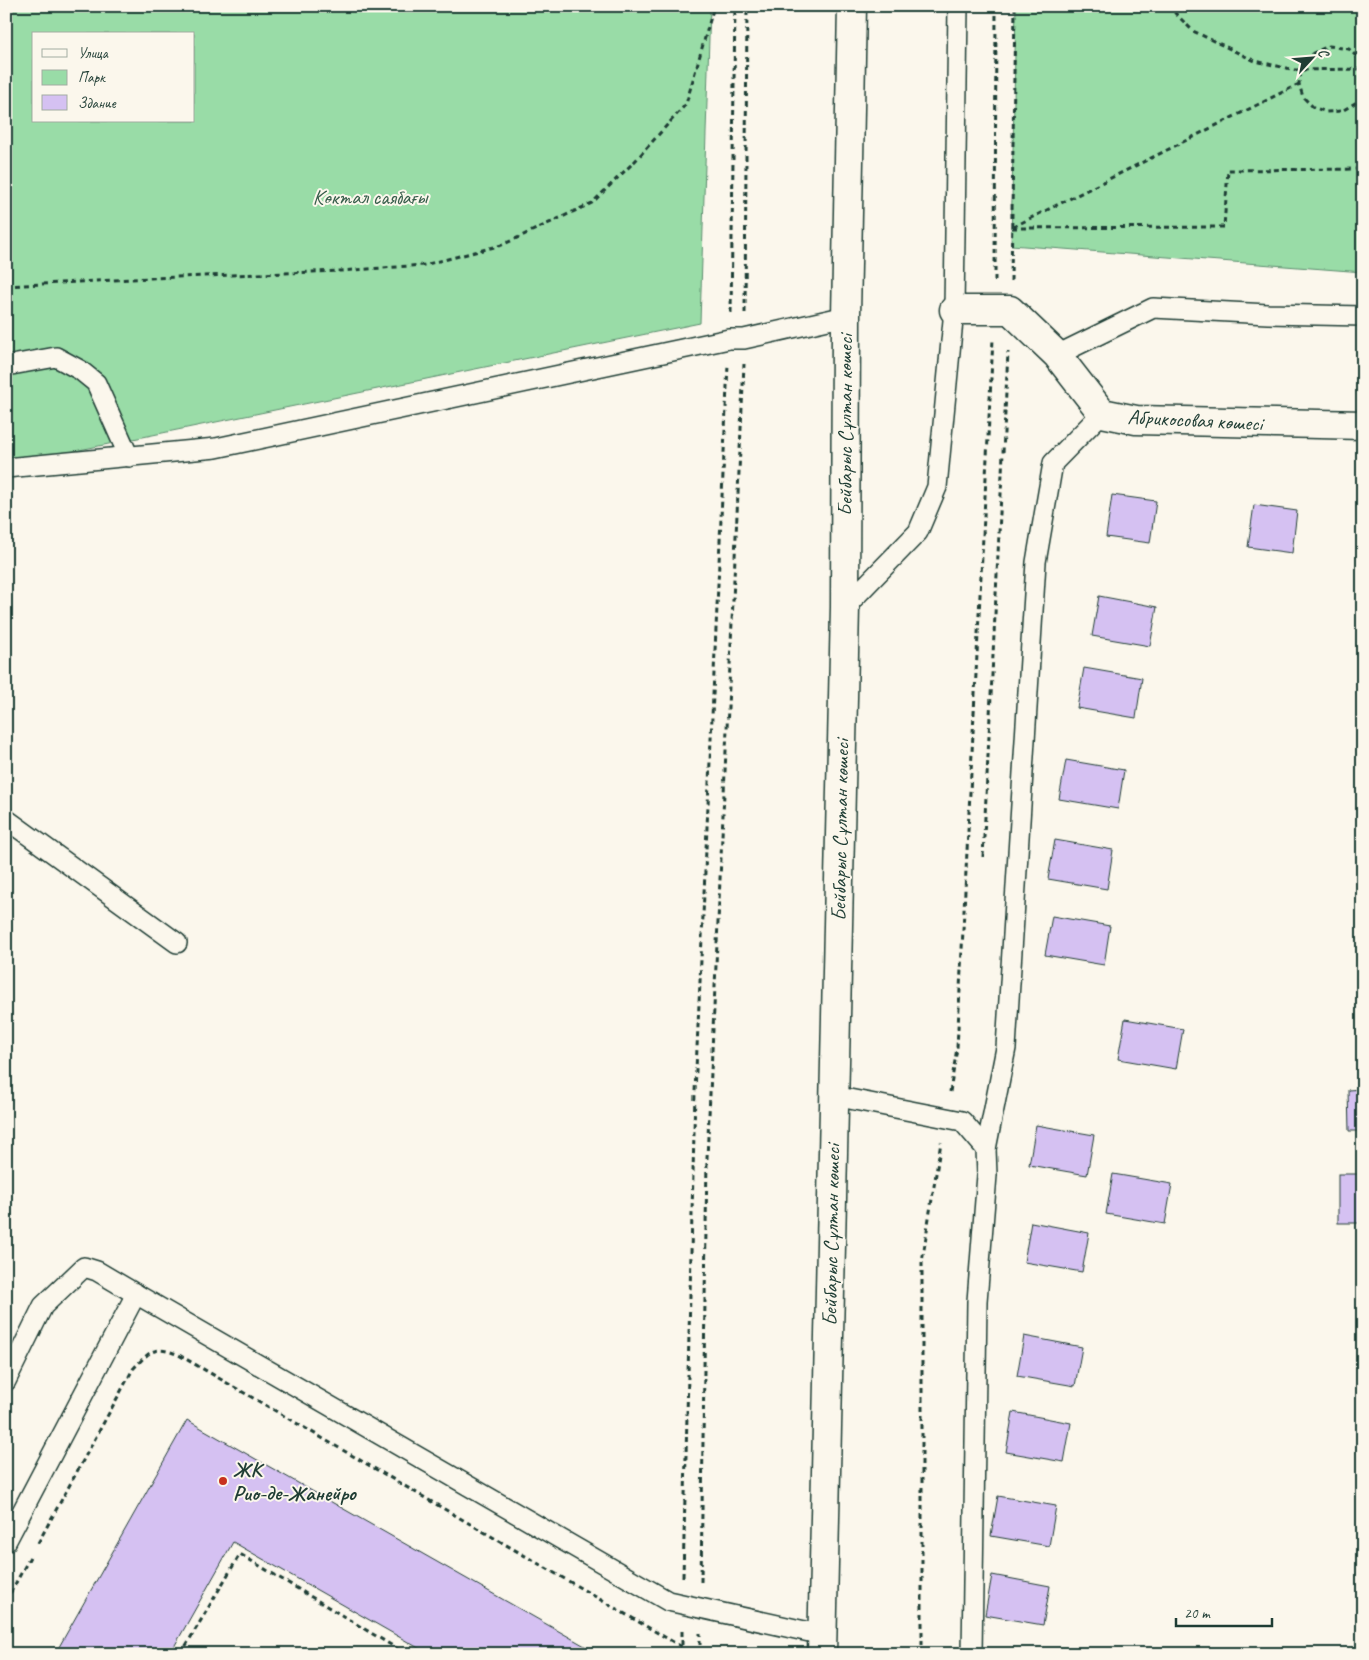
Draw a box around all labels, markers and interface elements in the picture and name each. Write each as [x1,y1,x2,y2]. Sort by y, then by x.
legend [32,32,195,122]
north arrow [1286,32,1336,82]
text: Улица [78,44,109,63]
text: С [1314,46,1333,61]
text: Парк [78,68,106,87]
text: Здание [78,94,117,113]
park label: Көктал саябағы [313,184,429,210]
street label: Бейбарыс Сұлтан көшесі [832,331,858,516]
street label: Абрикосовая көшесі [1127,403,1266,437]
street label: Бейбарыс Сұлтан көшесі [825,736,855,921]
street label: Бейбарыс Сұлтан көшесі [816,1141,846,1326]
place label: ЖК Рио-де-Жанейро [233,1456,357,1506]
marker: ЖК Рио-де-Жанейро [217,1475,229,1487]
scale bar [1176,1595,1273,1627]
text: 20 m [1184,1604,1211,1623]

